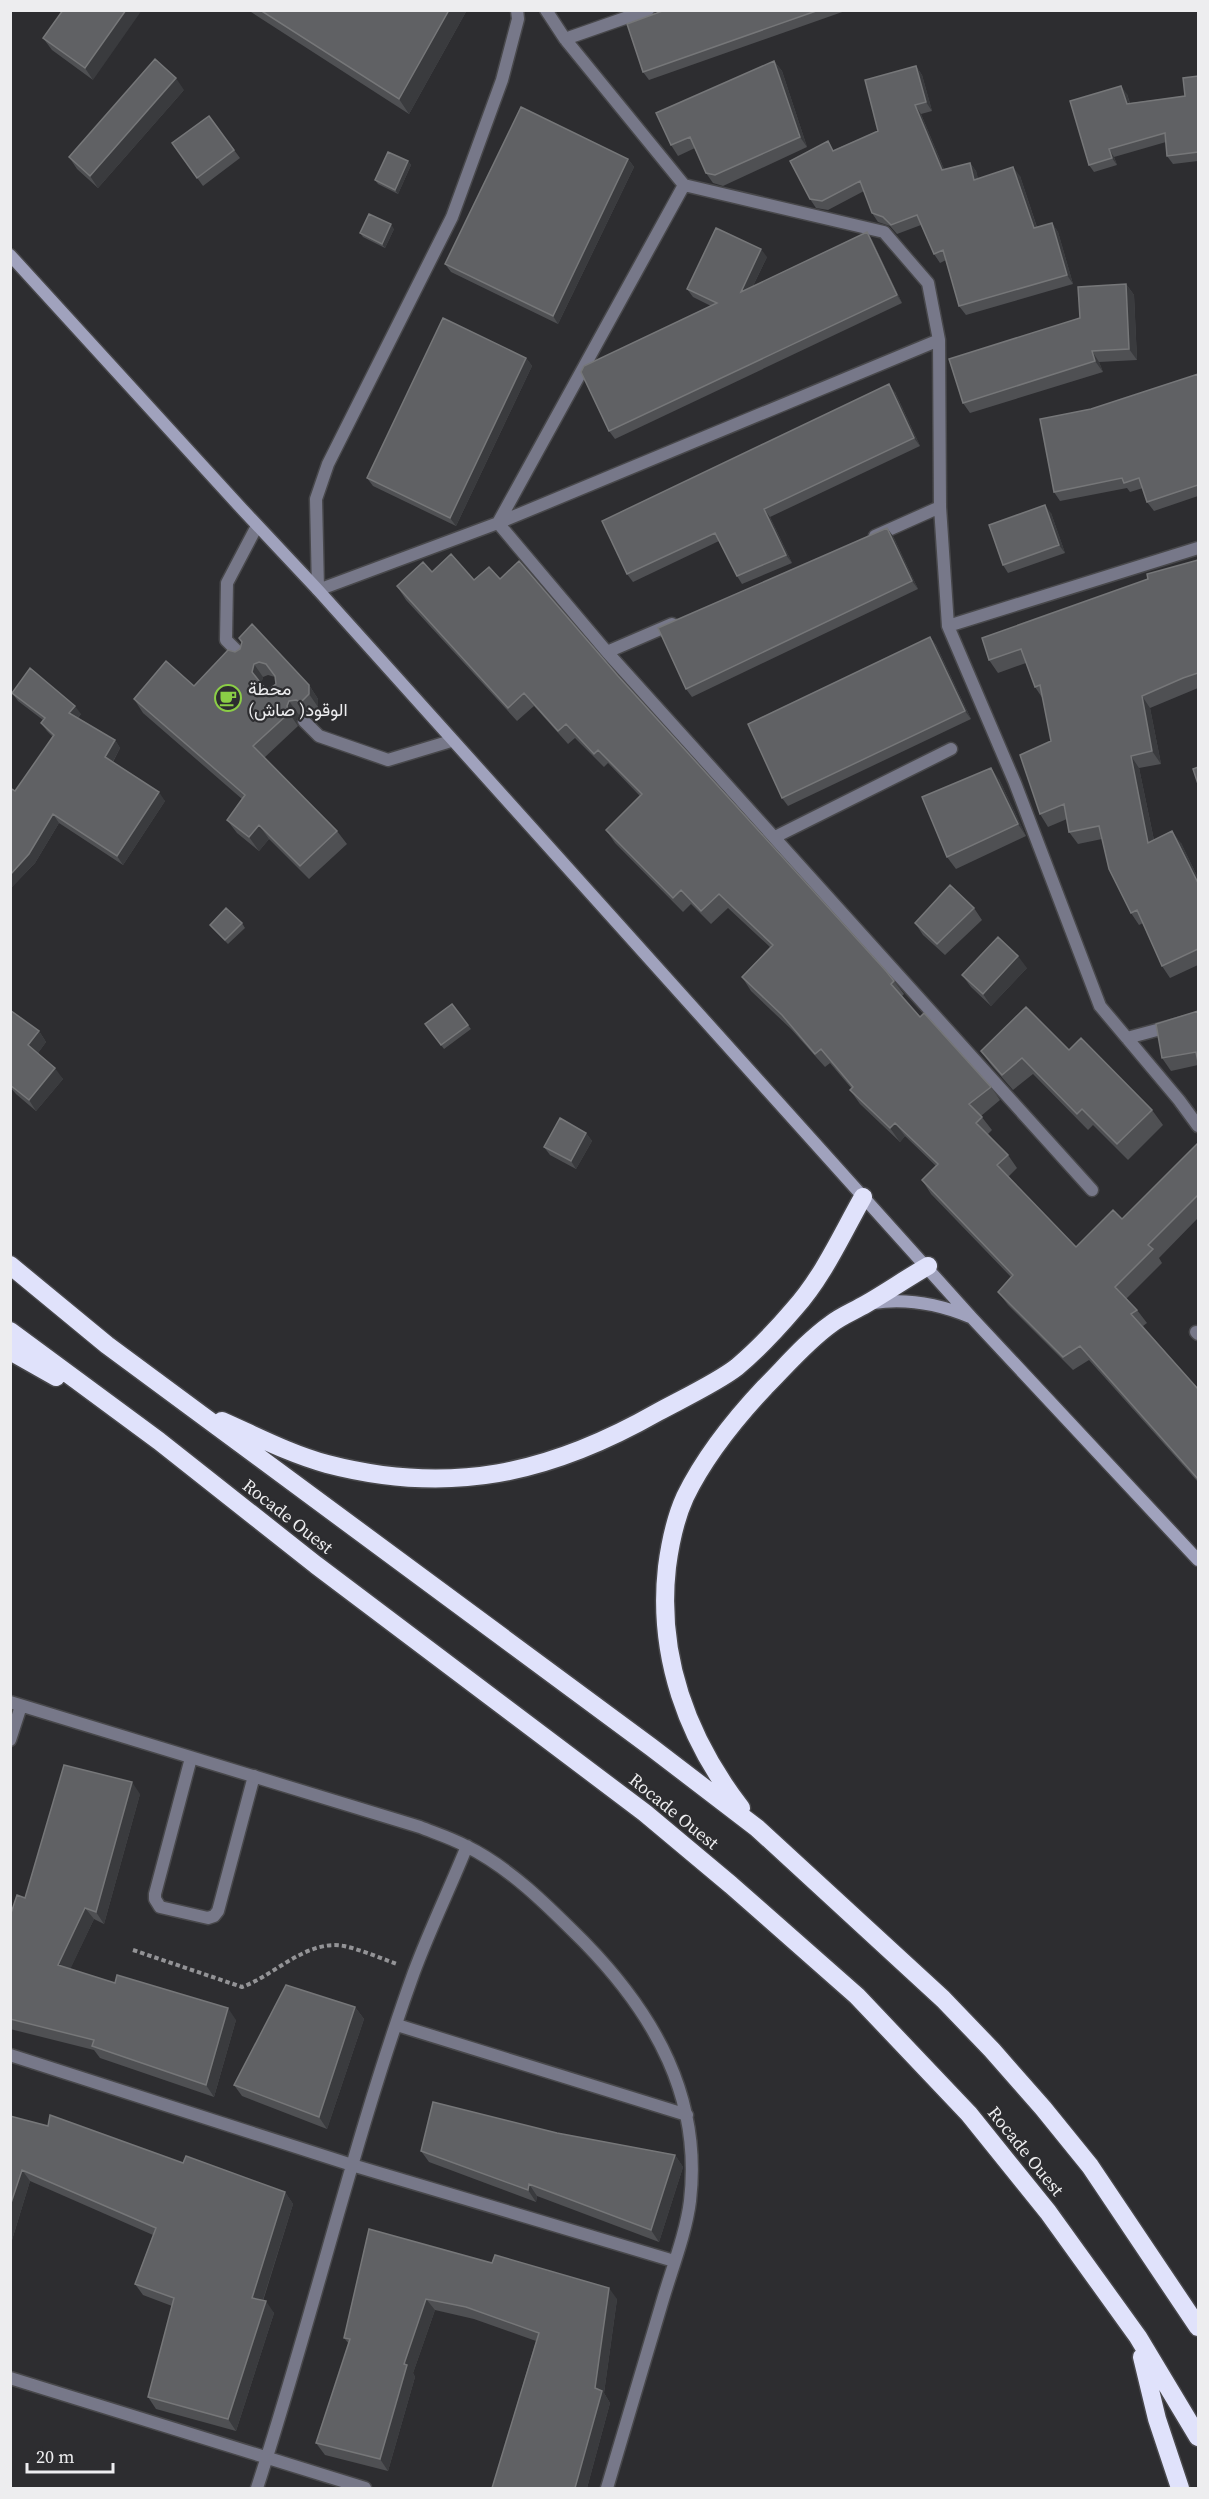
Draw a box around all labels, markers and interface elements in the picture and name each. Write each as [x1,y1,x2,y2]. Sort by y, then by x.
place label: محطة الوقود( صاش) [248,676,348,722]
cafe icon: محطة الوقود( صاش) [213,683,243,713]
street label: Rocade Ouest [237,1473,339,1559]
street label: Rocade Ouest [624,1767,724,1855]
street label: Rocade Ouest [982,2101,1070,2201]
scale bar [27,2436,112,2474]
text: 20 m [36,2444,74,2469]

